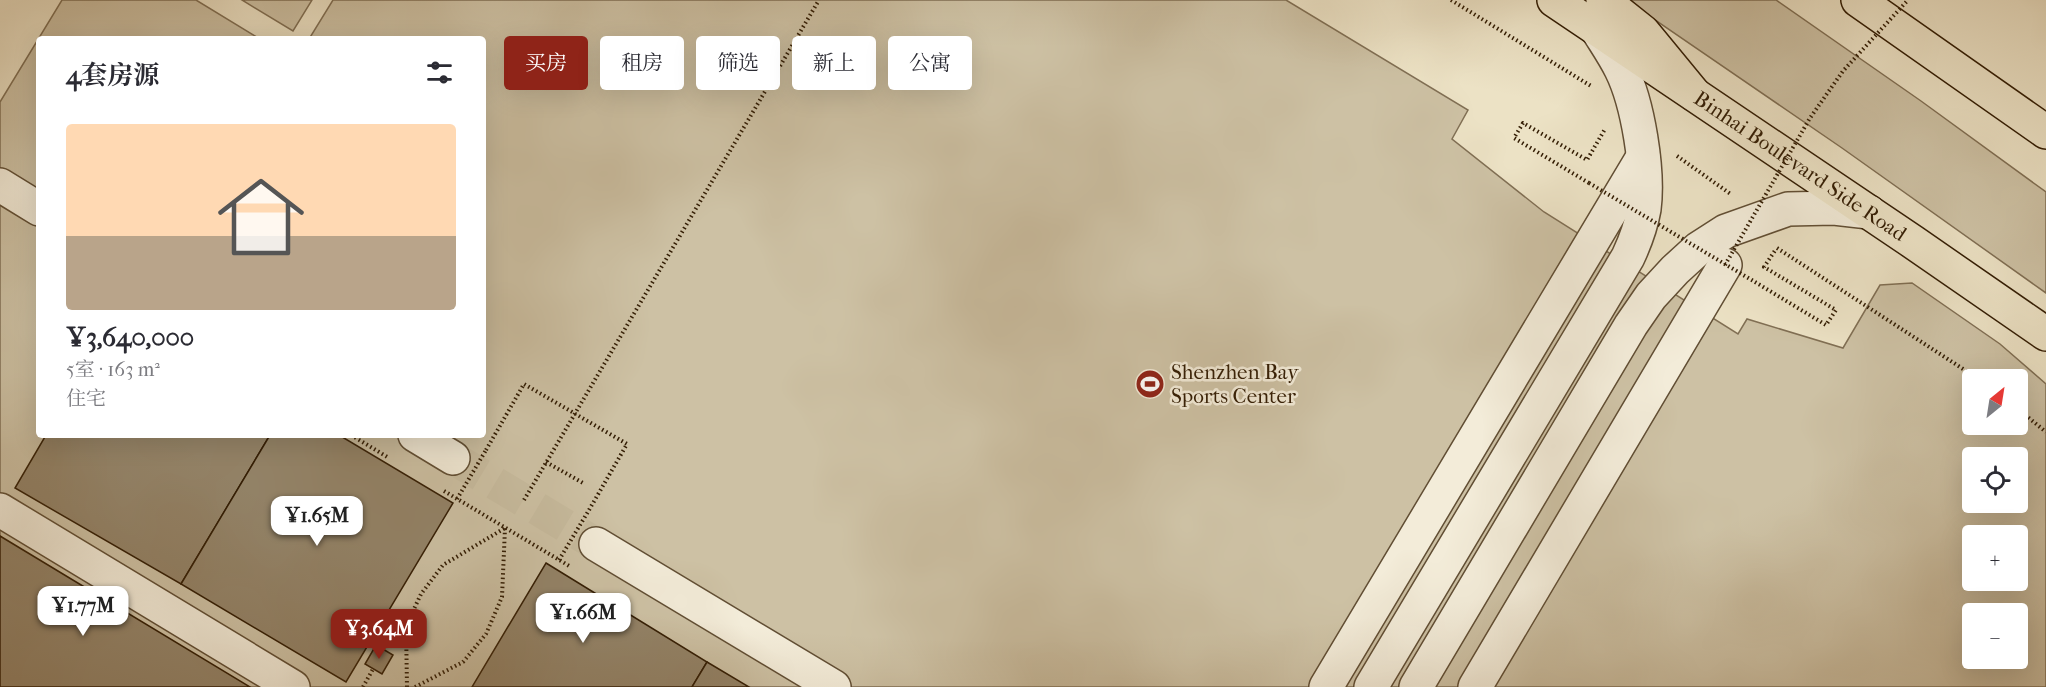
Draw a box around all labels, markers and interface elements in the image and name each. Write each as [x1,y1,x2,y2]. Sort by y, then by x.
chip: 买房 [504,36,588,90]
chip: 租房 [600,36,684,90]
chip: 筛选 [696,36,780,90]
chip: 新上 [792,36,876,90]
chip: 公寓 [888,36,972,90]
icon: filters [423,56,456,89]
text: 4套房源 [66,60,159,91]
street label: Binhai Boulevard Side Road [1690,86,1911,246]
icon: home [207,163,315,271]
text: ¥3,640,000 [66,322,194,353]
text: 5室 · 163 m² [66,358,160,381]
place label: Shenzhen Bay Sports Center [1171,360,1299,408]
sports icon: Shenzhen Bay Sports Center [1134,368,1166,400]
north arrow [1962,369,2028,435]
map controls [1962,369,2028,669]
text: 住宅 [66,387,106,410]
button: locate [1962,447,2028,513]
pin: ¥1.65M [268,496,366,547]
text: ¥1.65M [285,504,349,527]
button: + [1962,525,2028,591]
pin: ¥1.77M [34,586,132,637]
pin: ¥1.66M [534,593,632,644]
text: ¥1.77M [51,594,115,617]
text: ¥1.66M [550,601,616,624]
button: − [1962,603,2028,669]
pin: ¥3.64M [330,609,428,660]
text: ¥3.64M [345,617,413,640]

